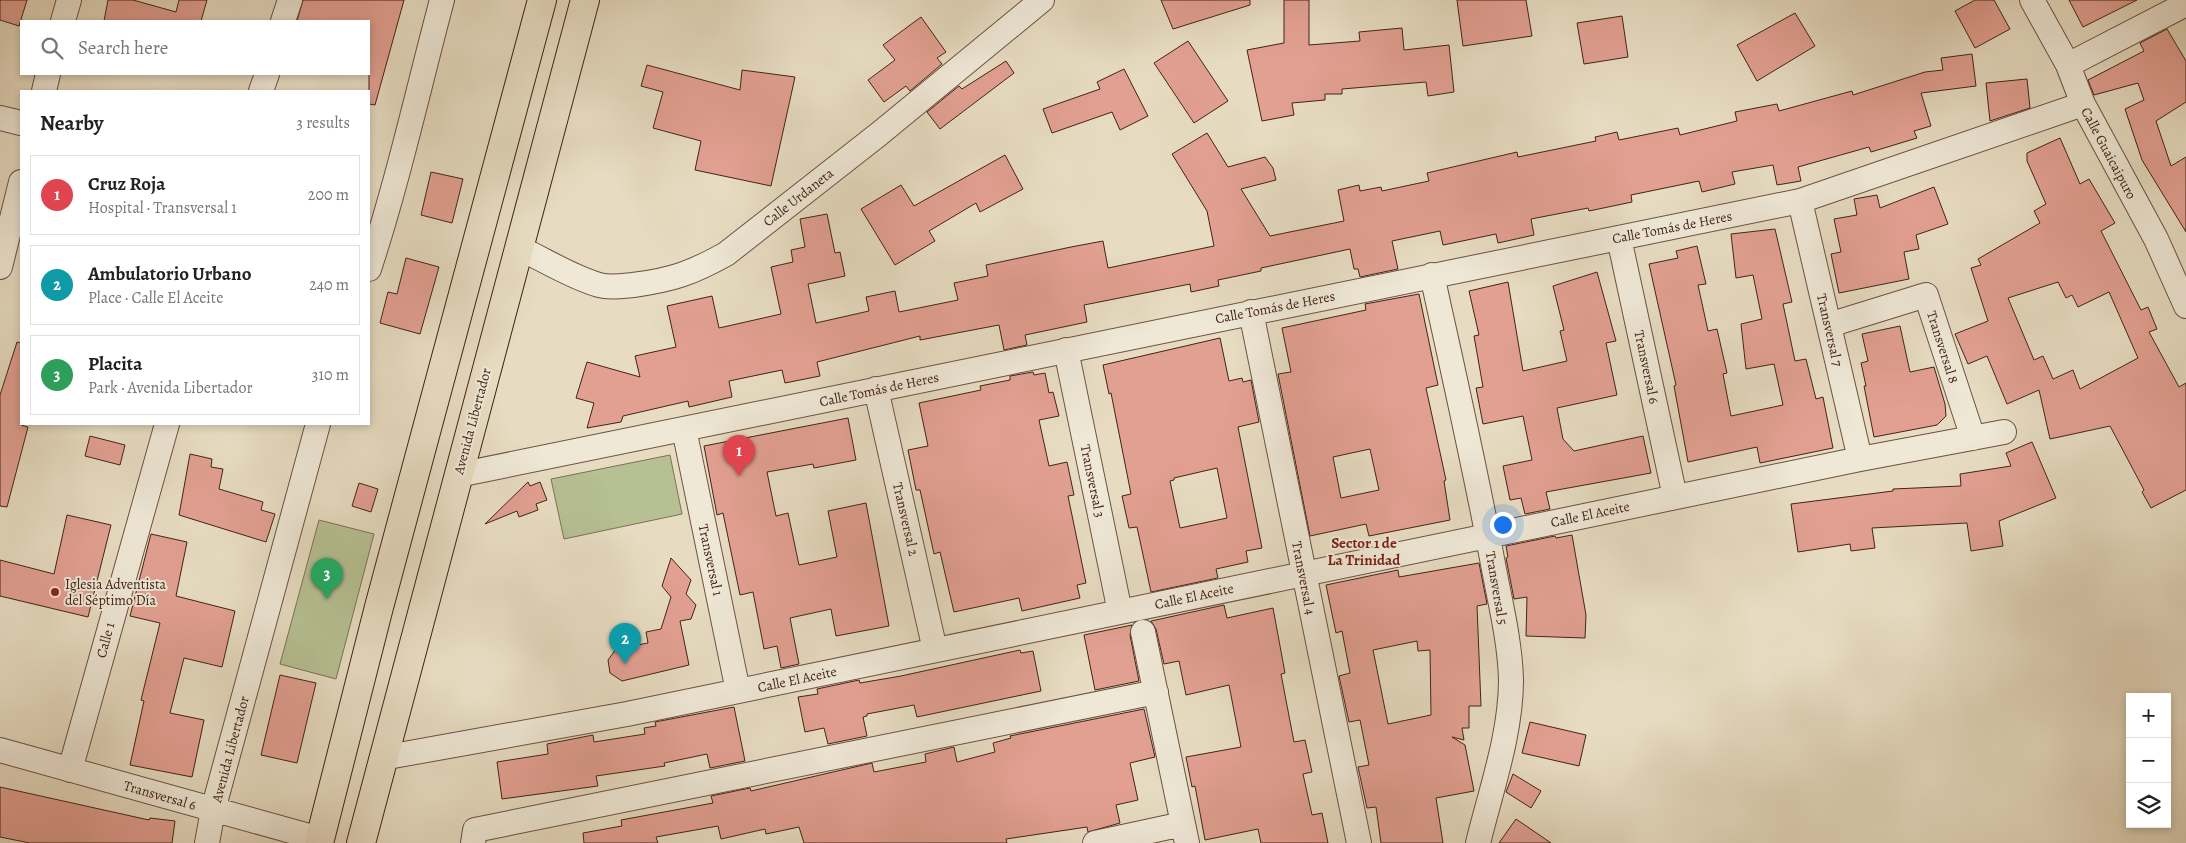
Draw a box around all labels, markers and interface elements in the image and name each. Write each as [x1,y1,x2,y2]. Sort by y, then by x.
search box [20,20,370,75]
icon: search [38,34,66,62]
text: Search here [78,35,168,61]
street label: Calle Guaicaipuro [2076,104,2141,203]
text: Nearby [40,109,103,137]
text: 3 results [296,112,350,134]
street label: Calle Urdaneta [759,164,838,231]
text: Cruz Roja [88,171,165,197]
text: 1 [54,184,60,206]
text: 200 m [308,184,349,206]
text: Hospital · Transversal 1 [88,197,237,219]
street label: Calle Tomás de Heres [1611,207,1734,248]
text: Ambulatorio Urbano [88,261,252,287]
text: 2 [53,274,61,296]
text: 240 m [309,274,349,296]
text: Place · Calle El Aceite [88,287,223,309]
street label: Calle Tomás de Heres [1214,287,1337,328]
street label: Transversal 7 [1812,292,1847,368]
street label: Transversal 8 [1922,309,1963,386]
street label: Transversal 6 [1629,329,1664,406]
text: Placita [88,351,142,377]
text: 3 [54,364,60,386]
text: 310 m [312,364,349,386]
street label: Avenida Libertador [449,365,496,477]
street label: Calle Tomás de Heres [818,368,941,411]
text: Park · Avenida Libertador [88,377,253,399]
pin: 1 [723,435,755,476]
street label: Transversal 3 [1076,443,1110,519]
street label: Transversal 2 [888,480,923,558]
street label: Calle El Aceite [1549,497,1631,532]
your location [1490,512,1516,538]
street label: Transversal 1 [694,522,727,598]
district label: Sector 1 de La Trinidad [1328,533,1401,570]
street label: Transversal 4 [1287,540,1320,617]
street label: Transversal 5 [1481,550,1512,626]
pin: 3 [311,558,343,599]
place label: Iglesia Adventista del Séptimo Día [65,575,167,610]
street label: Calle El Aceite [1153,579,1235,614]
marker: Iglesia Adventista del Séptimo Día [49,586,61,598]
street label: Calle 1 [92,620,119,660]
pin: 2 [609,623,641,664]
street label: Calle El Aceite [756,662,838,697]
street label: Avenida Libertador [207,693,254,805]
map controls [2126,693,2171,828]
button: + [2126,693,2171,738]
button: − [2126,738,2171,783]
street label: Transversal 6 [121,776,198,815]
button: layers [2126,783,2171,828]

